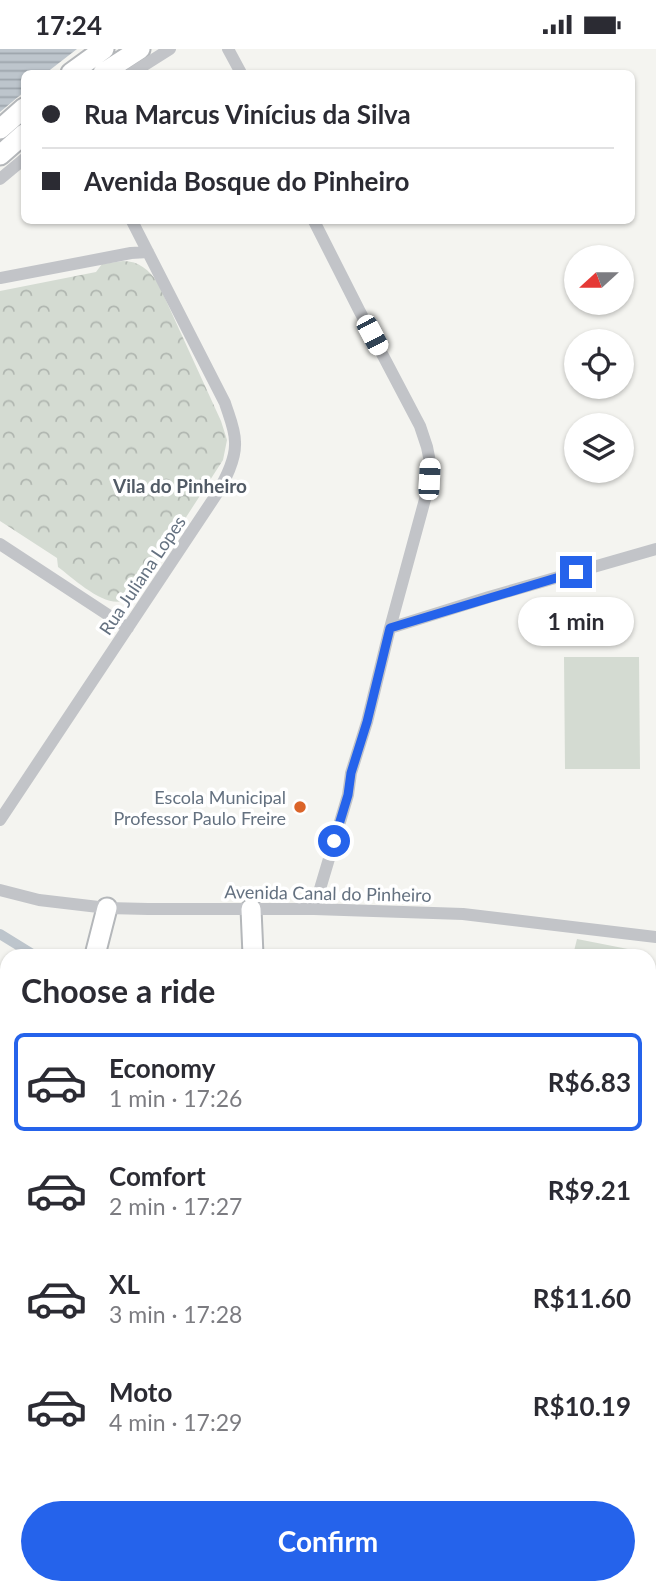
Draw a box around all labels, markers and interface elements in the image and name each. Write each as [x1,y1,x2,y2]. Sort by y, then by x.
text: 17:24 [35,9,102,41]
text: Rua Marcus Vinícius da Silva [84,98,411,130]
text: Avenida Bosque do Pinheiro [84,165,409,197]
north arrow [564,245,634,315]
map controls [564,245,634,483]
car [353,312,392,358]
button: locate [564,329,634,399]
button: layers [564,413,634,483]
car [418,457,441,501]
district label: Vila do Pinheiro [112,474,247,497]
street label: Rua Juliana Lopes [94,511,190,639]
route end [560,556,592,588]
callout: 1 min [518,597,634,645]
text: 1 min [547,607,605,635]
place label: Escola Municipal Professor Paulo Freire [113,786,286,829]
marker: Escola Municipal Professor Paulo Freire [292,799,308,815]
route start [318,825,350,857]
street label: Avenida Canal do Pinheiro [224,880,432,906]
text: Choose a ride [21,971,215,1010]
icon: car [25,1051,88,1114]
text: Economy [109,1052,215,1084]
text: R$6.83 [548,1066,631,1098]
text: 1 min · 17:26 [109,1084,242,1112]
icon: car [25,1159,88,1222]
text: Comfort [109,1160,206,1192]
text: R$9.21 [548,1174,631,1206]
text: 2 min · 17:27 [109,1192,242,1220]
icon: car [25,1267,88,1330]
text: XL [109,1268,140,1300]
text: R$11.60 [533,1282,631,1314]
text: 3 min · 17:28 [109,1300,242,1328]
icon: car [25,1375,88,1438]
text: Moto [109,1376,172,1408]
text: R$10.19 [533,1390,631,1422]
text: 4 min · 17:29 [109,1408,242,1436]
button: Confirm [21,1501,635,1581]

